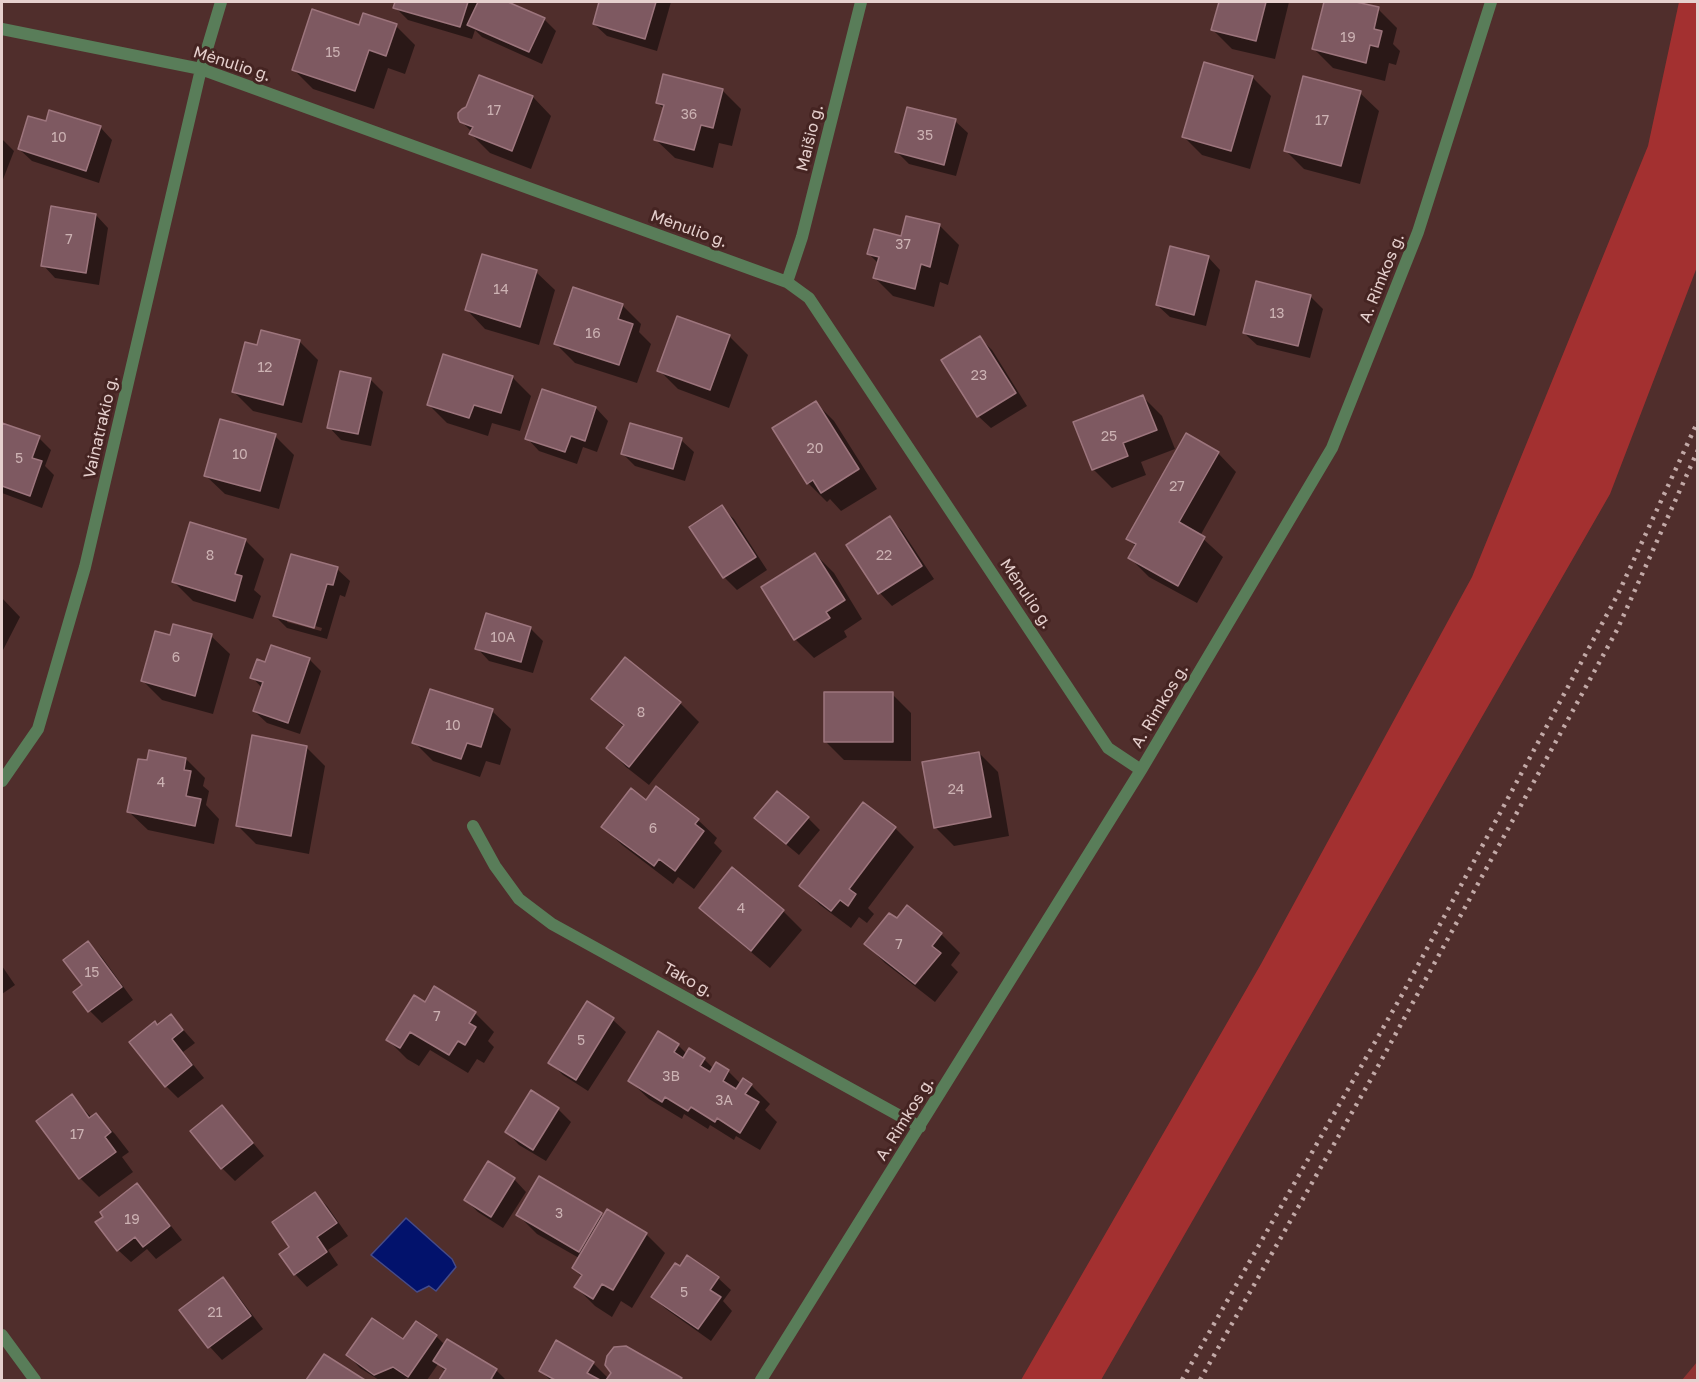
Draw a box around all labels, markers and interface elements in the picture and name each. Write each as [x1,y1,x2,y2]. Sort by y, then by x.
house number: 19 [1340,30,1356,46]
street label: Mėnulio g. [191,42,273,86]
house number: 15 [326,45,340,61]
house number: 17 [487,103,501,119]
street label: Maišio g. [792,103,828,173]
house number: 36 [681,107,697,123]
house number: 17 [1315,113,1329,129]
house number: 35 [917,128,933,144]
house number: 10 [51,130,67,146]
street label: Mėnulio g. [648,206,730,252]
street label: A. Rimkos g. [1355,231,1409,325]
house number: 7 [65,232,73,248]
house number: 37 [895,237,911,253]
house number: 14 [493,282,509,298]
house number: 13 [1270,306,1284,322]
house number: 16 [585,326,601,342]
house number: 12 [258,360,272,376]
house number: 23 [971,368,987,384]
street label: Vainatrakio g. [80,374,122,480]
house number: 25 [1101,429,1117,445]
house number: 20 [807,441,823,457]
house number: 10 [232,447,248,463]
house number: 5 [15,451,23,467]
house number: 27 [1169,479,1185,495]
house number: 8 [206,548,214,564]
house number: 22 [876,548,892,564]
street label: Mėnulio g. [996,555,1056,633]
house number: 10A [491,630,515,646]
house number: 6 [172,650,180,666]
street label: A. Rimkos g. [1127,661,1193,751]
house number: 8 [637,705,645,721]
house number: 10 [445,718,461,734]
house number: 4 [157,775,165,791]
house number: 24 [948,782,964,798]
house number: 6 [649,821,657,837]
house number: 4 [737,901,745,917]
house number: 7 [895,937,903,953]
street label: Tako g. [660,958,716,1002]
house number: 15 [85,965,99,981]
house number: 7 [433,1009,441,1025]
house number: 5 [577,1033,585,1049]
house number: 3B [662,1069,680,1085]
street label: A. Rimkos g. [872,1074,938,1164]
house number: 3A [715,1093,733,1109]
house number: 17 [70,1127,84,1143]
house number: 3 [555,1206,563,1222]
house number: 19 [124,1212,140,1228]
house number: 5 [680,1285,688,1301]
house number: 21 [208,1305,222,1321]

